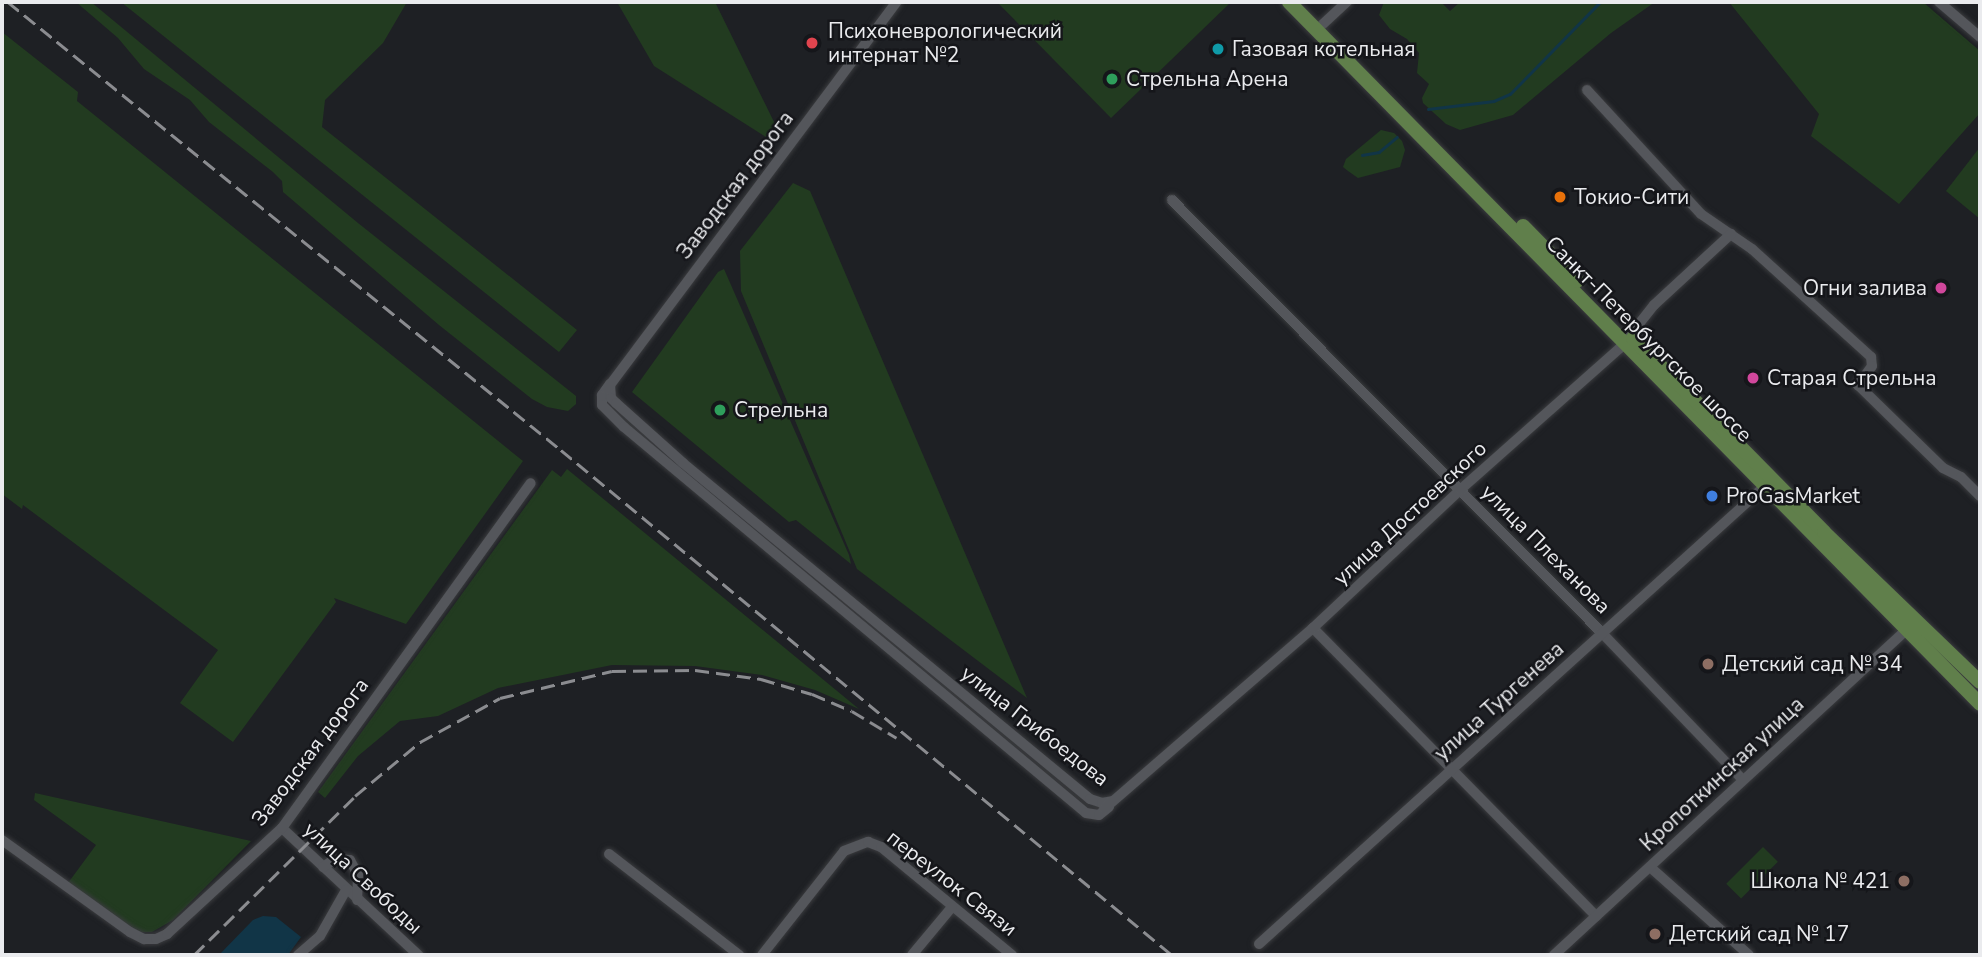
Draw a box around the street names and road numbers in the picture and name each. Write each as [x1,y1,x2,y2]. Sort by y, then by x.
street label: Заводская дорога [671,106,799,264]
street label: Санкт-Петербургское шоссе [1541,231,1757,447]
street label: улица Достоевского [1328,436,1492,590]
street label: улица Плеханова [1476,479,1616,619]
street label: улица Тургенева [1429,636,1569,766]
street label: улица Грибоедова [956,660,1114,792]
street label: Заводская дорога [246,673,374,831]
street label: Кропоткинская улица [1635,692,1809,856]
street label: улица Свободы [298,817,428,939]
street label: переулок Связи [882,825,1022,941]

